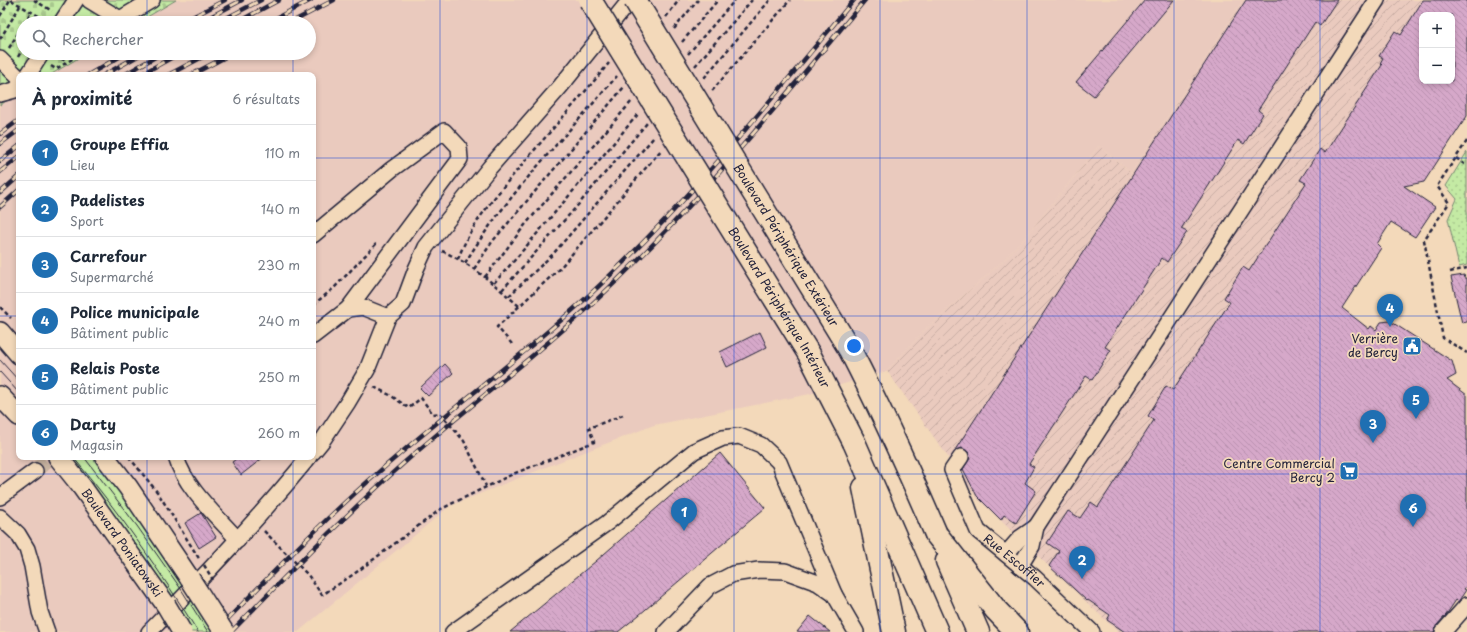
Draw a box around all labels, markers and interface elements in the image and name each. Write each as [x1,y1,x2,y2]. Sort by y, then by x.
map controls [1419,12,1455,84]
button: + [1419,12,1455,48]
search box [16,16,316,60]
icon: search [30,27,52,49]
text: Rechercher [62,27,143,50]
button: − [1419,48,1455,84]
text: À proximité [32,85,132,111]
text: 6 résultats [233,89,300,108]
text: Groupe Effia [70,132,169,155]
text: 1 [42,143,48,162]
text: 110 m [265,143,300,162]
text: Lieu [70,155,95,174]
street label: Boulevard Périphérique Extérieur [730,160,844,330]
text: Padelistes [70,188,145,211]
text: 2 [40,199,50,218]
text: 140 m [261,199,300,218]
text: Sport [70,211,104,230]
street label: Boulevard Périphérique Intérieur [724,223,835,391]
text: Carrefour [70,244,147,267]
text: 3 [41,255,49,274]
text: 230 m [258,255,300,274]
text: Supermarché [70,267,154,286]
pin: 4 [1377,294,1403,327]
text: Police municipale [70,300,199,323]
text: 4 [41,311,49,330]
text: 240 m [258,311,300,330]
text: Bâtiment public [70,323,169,342]
place label: Verrière de Bercy [1348,329,1398,361]
public building icon: Verrière de Bercy [1401,335,1423,357]
your location [844,336,864,356]
text: Relais Poste [70,356,160,379]
text: 5 [41,367,49,386]
text: 250 m [258,367,300,386]
text: Bâtiment public [70,379,169,398]
pin: 5 [1403,386,1429,419]
pin: 3 [1360,410,1386,443]
text: Darty [70,412,116,435]
text: 6 [40,423,50,442]
text: 260 m [258,423,300,442]
text: Magasin [70,435,123,454]
place label: Centre Commercial Bercy 2 [1223,454,1335,486]
supermarket icon: Centre Commercial Bercy 2 [1338,460,1360,482]
street label: Boulevard Poniatowski [78,484,167,600]
pin: 6 [1400,494,1426,527]
pin: 1 [671,498,697,531]
street label: Rue Escoffier [980,529,1050,591]
pin: 2 [1069,546,1095,579]

